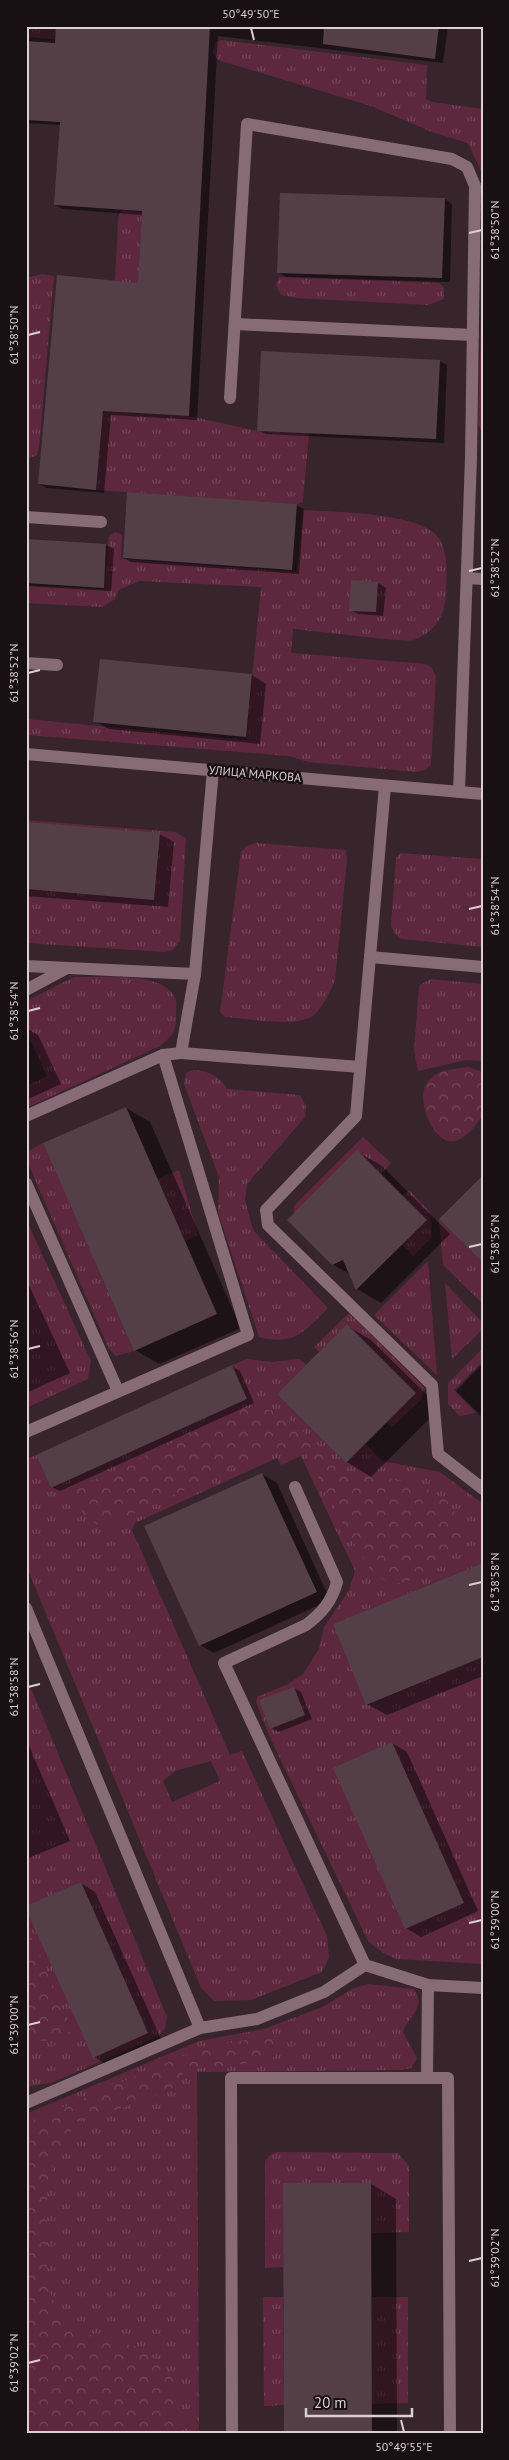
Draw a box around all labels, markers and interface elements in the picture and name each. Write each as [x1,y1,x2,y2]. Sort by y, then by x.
text: 50°49'50"E [222,6,280,21]
text: 61°38'50"N [487,200,502,260]
text: 61°38'50"N [6,305,21,365]
text: 61°38'52"N [487,538,502,598]
text: 61°38'52"N [6,643,21,703]
street label: УЛИЦА МАРКОВА [208,762,302,785]
text: 61°38'54"N [487,876,502,936]
text: 61°38'54"N [6,981,21,1041]
text: 61°38'56"N [487,1214,502,1274]
text: 61°38'56"N [6,1319,21,1379]
text: 61°38'58"N [487,1552,502,1612]
text: 61°38'58"N [6,1657,21,1717]
text: 61°39'00"N [487,1890,502,1950]
text: 61°39'00"N [6,1995,21,2055]
text: 61°39'02"N [487,2228,502,2288]
text: 61°39'02"N [6,2333,21,2393]
scale bar [306,2385,413,2417]
text: 20 m [314,2393,347,2412]
text: 50°49'55"E [375,2439,433,2454]

